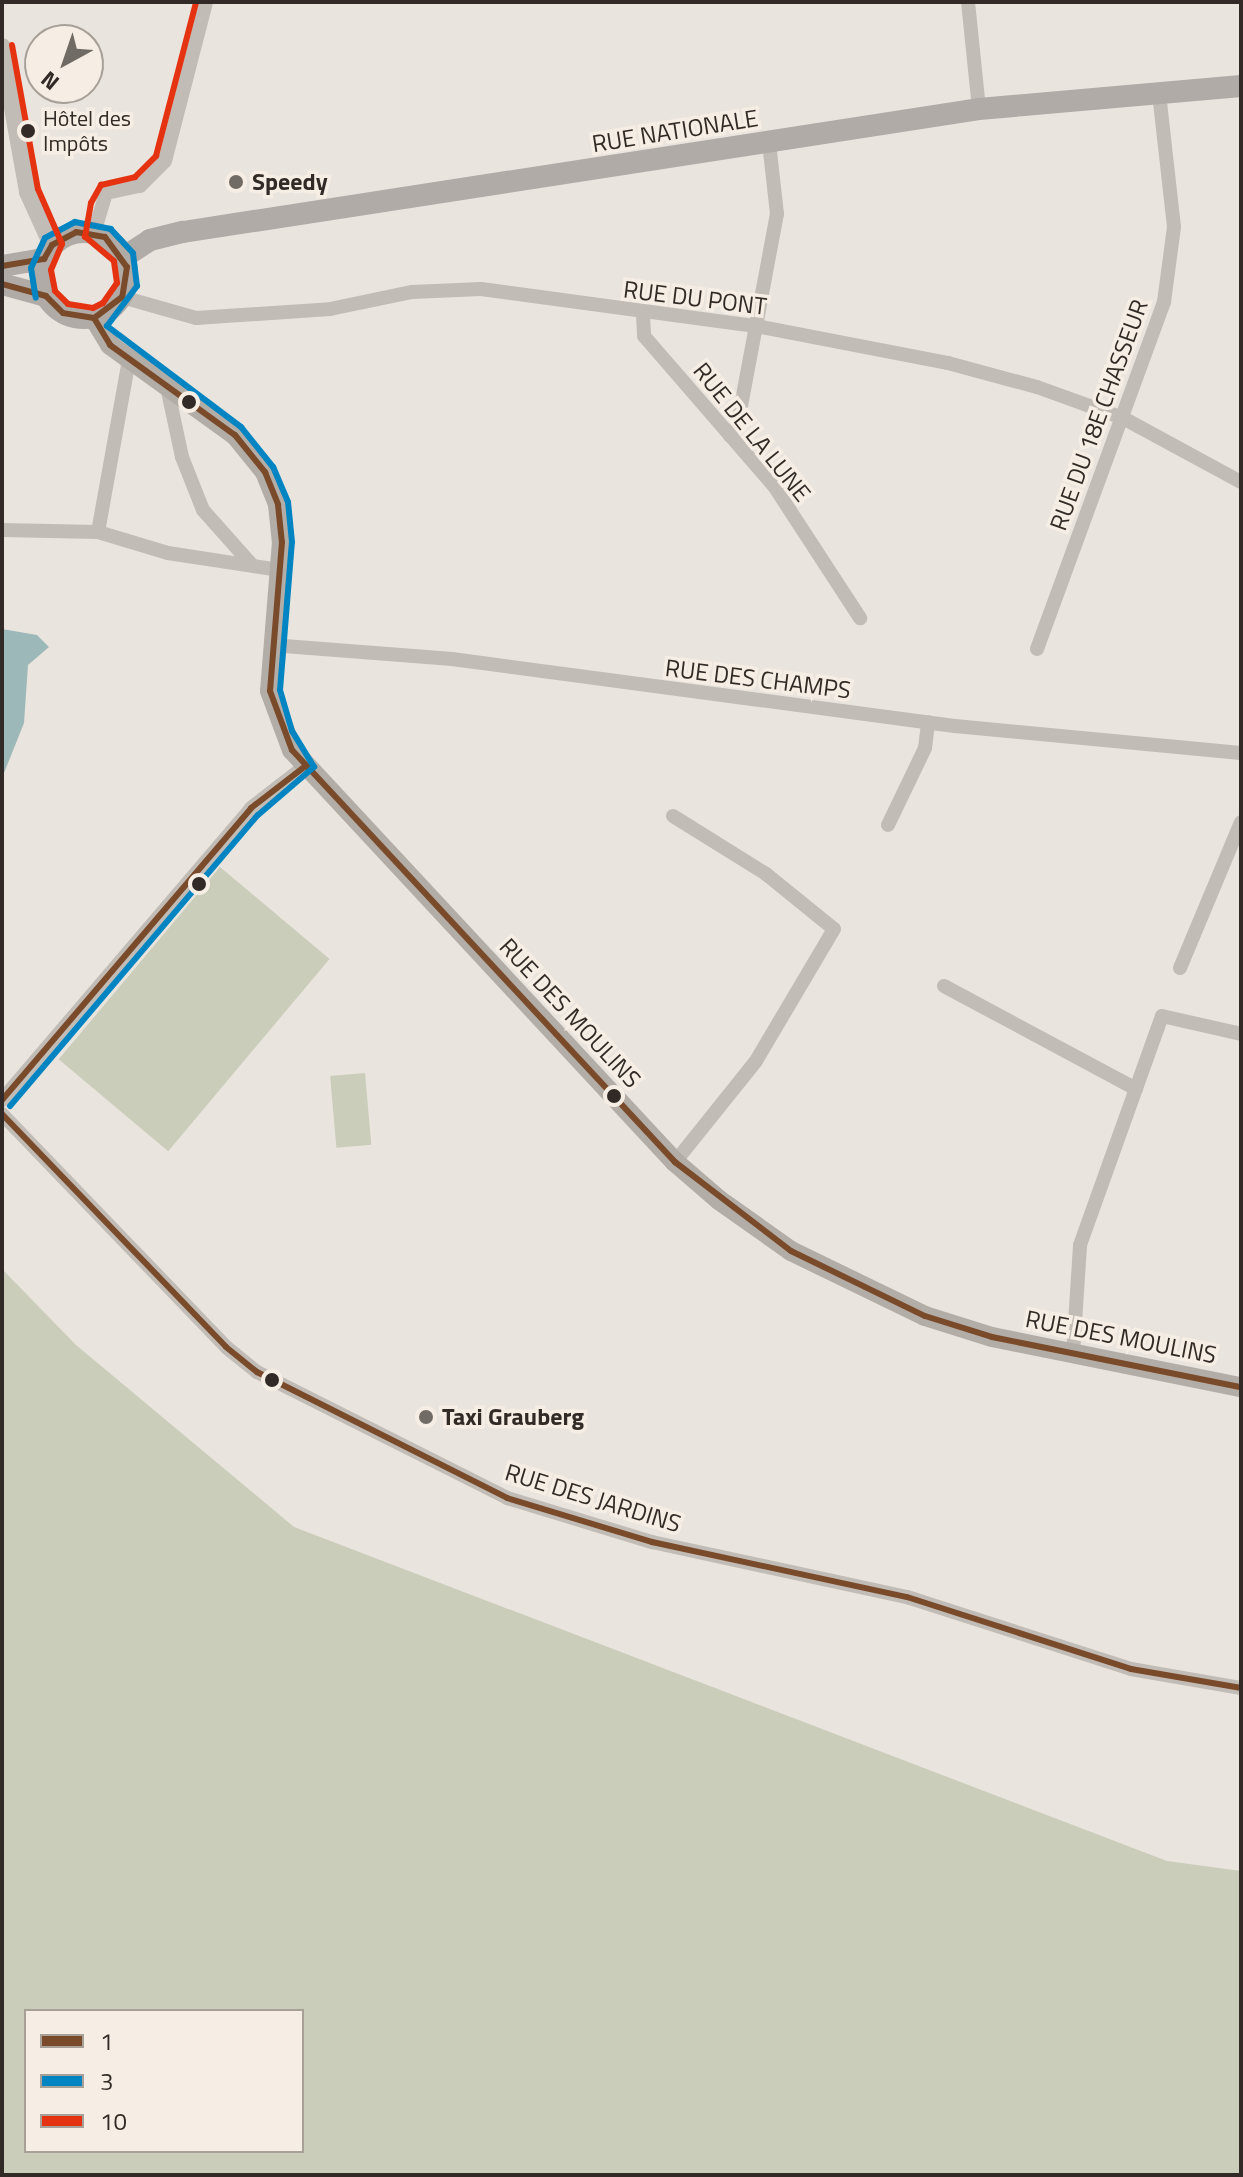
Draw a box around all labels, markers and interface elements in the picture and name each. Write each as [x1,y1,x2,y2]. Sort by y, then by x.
north arrow [24,24,104,104]
text: N [33,63,67,99]
street label: RUE NATIONALE [590,104,760,158]
place label: Hôtel des Impôts [43,105,131,156]
marker: Hôtel des Impôts [20,123,36,139]
place label: Speedy [252,168,328,196]
marker: Speedy [227,173,245,191]
street label: RUE DU PONT [622,275,768,321]
street label: RUE DU 18E CHASSEUR [1044,296,1154,534]
street label: RUE DE LA LUNE [687,357,817,507]
unlabelled marker [181,394,197,410]
street label: RUE DES CHAMPS [664,653,852,705]
unlabelled marker [191,876,207,892]
street label: RUE DES MOULINS [493,932,647,1094]
unlabelled marker [606,1088,622,1104]
street label: RUE DES MOULINS [1023,1304,1219,1370]
unlabelled marker [264,1372,280,1388]
place label: Taxi Grauberg [442,1403,584,1431]
marker: Taxi Grauberg [417,1408,435,1426]
street label: RUE DES JARDINS [502,1458,684,1538]
legend [24,2009,304,2153]
text: 1 [100,2023,113,2059]
text: 3 [100,2063,113,2099]
text: 10 [100,2103,127,2139]

